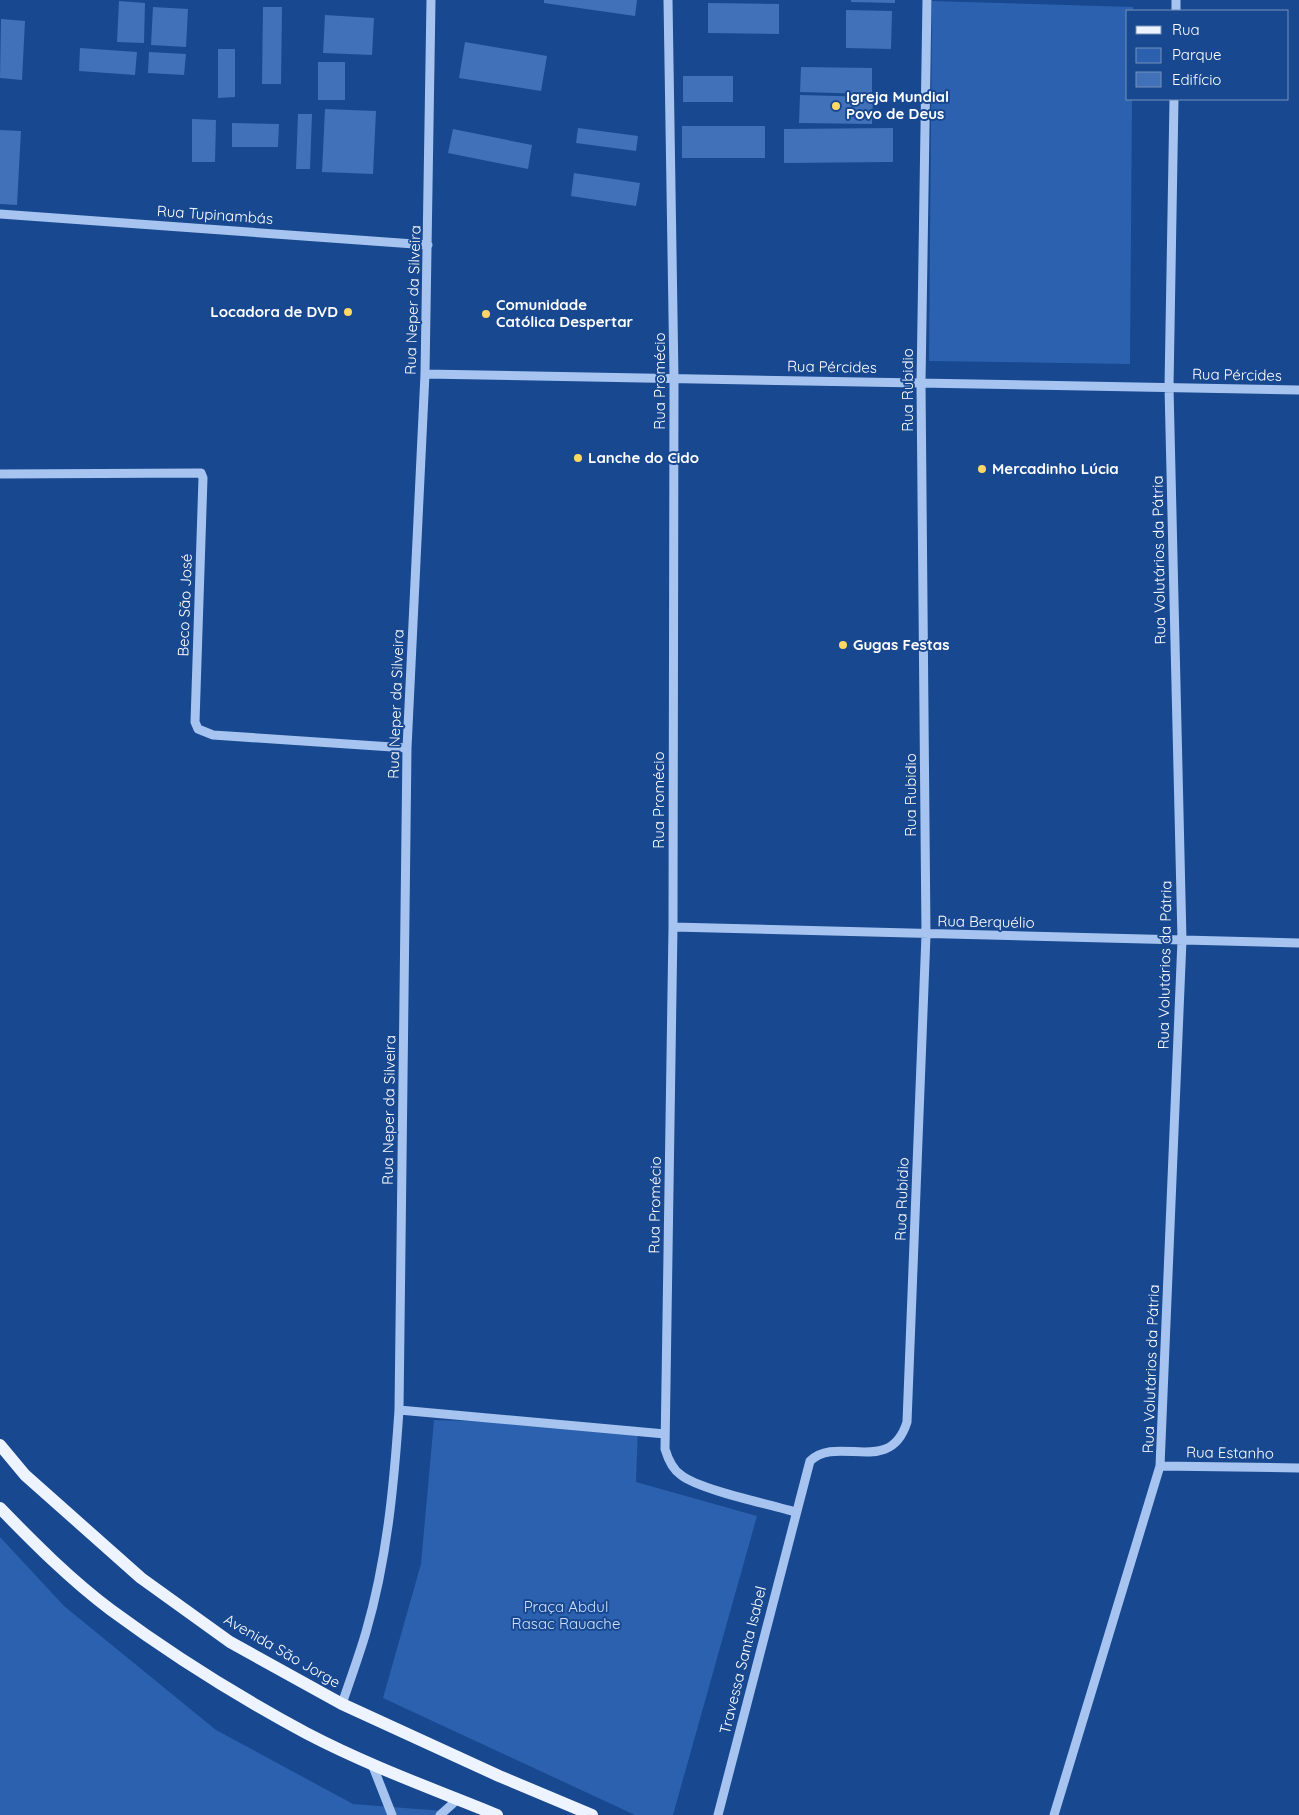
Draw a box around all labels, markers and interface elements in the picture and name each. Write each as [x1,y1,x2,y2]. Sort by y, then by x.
legend [1126,10,1289,100]
text: Rua [1172,20,1200,39]
text: Parque [1172,45,1222,64]
text: Edifício [1172,70,1221,89]
place label: Igreja Mundial Povo de Deus [846,87,949,123]
marker: Igreja Mundial Povo de Deus [830,100,842,112]
street label: Rua Tupinambás [156,201,274,228]
street label: Rua Neper da Silveira [400,225,425,375]
place label: Comunidade Católica Despertar [496,295,634,331]
place label: Locadora de DVD [210,302,338,321]
marker: Locadora de DVD [342,306,354,318]
marker: Comunidade Católica Despertar [480,308,492,320]
street label: Rua Promécio [650,332,669,430]
street label: Rua Rubidio [898,348,917,432]
street label: Rua Pércides [787,356,877,377]
street label: Rua Pércides [1192,364,1282,385]
place label: Lanche do Cido [588,448,699,467]
marker: Lanche do Cido [572,452,584,464]
place label: Mercadinho Lúcia [992,459,1119,478]
marker: Mercadinho Lúcia [976,463,988,475]
street label: Rua Volutários da Pátria [1148,475,1169,645]
street label: Beco São José [173,553,196,657]
street label: Rua Neper da Silveira [383,629,408,779]
place label: Gugas Festas [853,635,950,654]
marker: Gugas Festas [837,639,849,651]
street label: Rua Promécio [649,751,668,849]
street label: Rua Rubidio [901,753,920,837]
street label: Rua Volutários da Pátria [1154,880,1175,1050]
street label: Rua Berquélio [937,911,1035,932]
street label: Rua Neper da Silveira [378,1035,399,1185]
street label: Rua Promécio [644,1156,665,1254]
street label: Rua Rubidio [891,1157,912,1241]
street label: Rua Volutários da Pátria [1138,1284,1163,1454]
street label: Rua Estanho [1186,1442,1274,1463]
street label: Travessa Santa Isabel [715,1584,770,1736]
park label: Praça Abdul Rasac Rauache [512,1597,620,1633]
street label: Avenida São Jorge [221,1610,344,1692]

